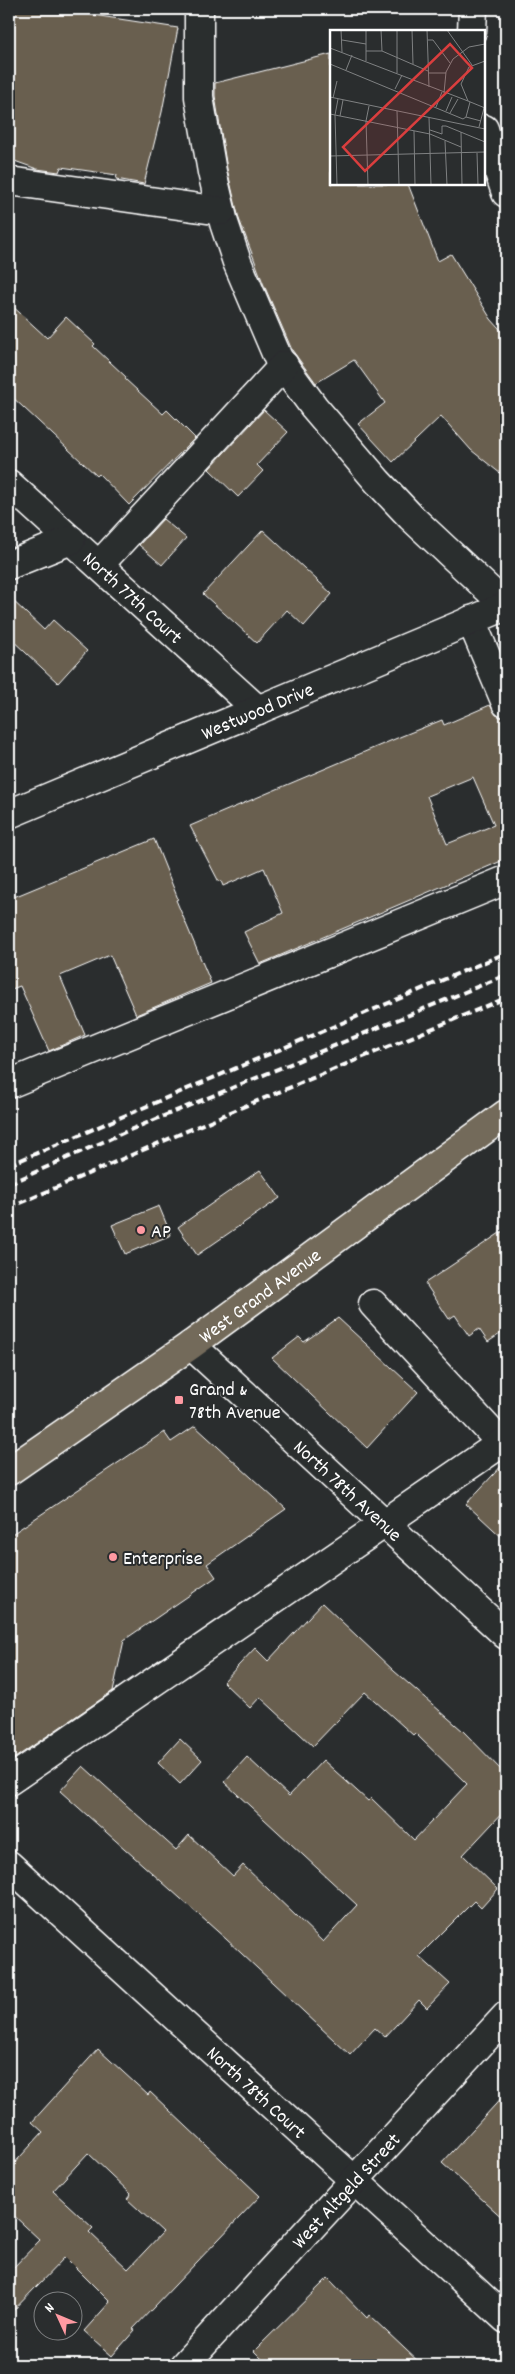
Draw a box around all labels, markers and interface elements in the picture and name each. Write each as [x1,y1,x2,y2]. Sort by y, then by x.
inset map [330,30,485,185]
street label: North 77th Court [75,546,187,652]
street label: Westwood Drive [198,677,319,749]
place label: AP [151,1219,171,1247]
marker: AP [135,1224,147,1236]
street label: West Grand Avenue [194,1243,328,1352]
place label: Grand & 78th Avenue [189,1377,281,1428]
marker: Grand & 78th Avenue [173,1394,185,1406]
street label: North 78th Avenue [286,1435,407,1550]
place label: Enterprise [123,1546,203,1574]
marker: Enterprise [107,1551,119,1563]
street label: North 78th Court [199,2041,311,2147]
street label: West Altgeld Street [287,2128,408,2256]
north arrow [32,2292,82,2342]
text: N [40,2299,60,2318]

